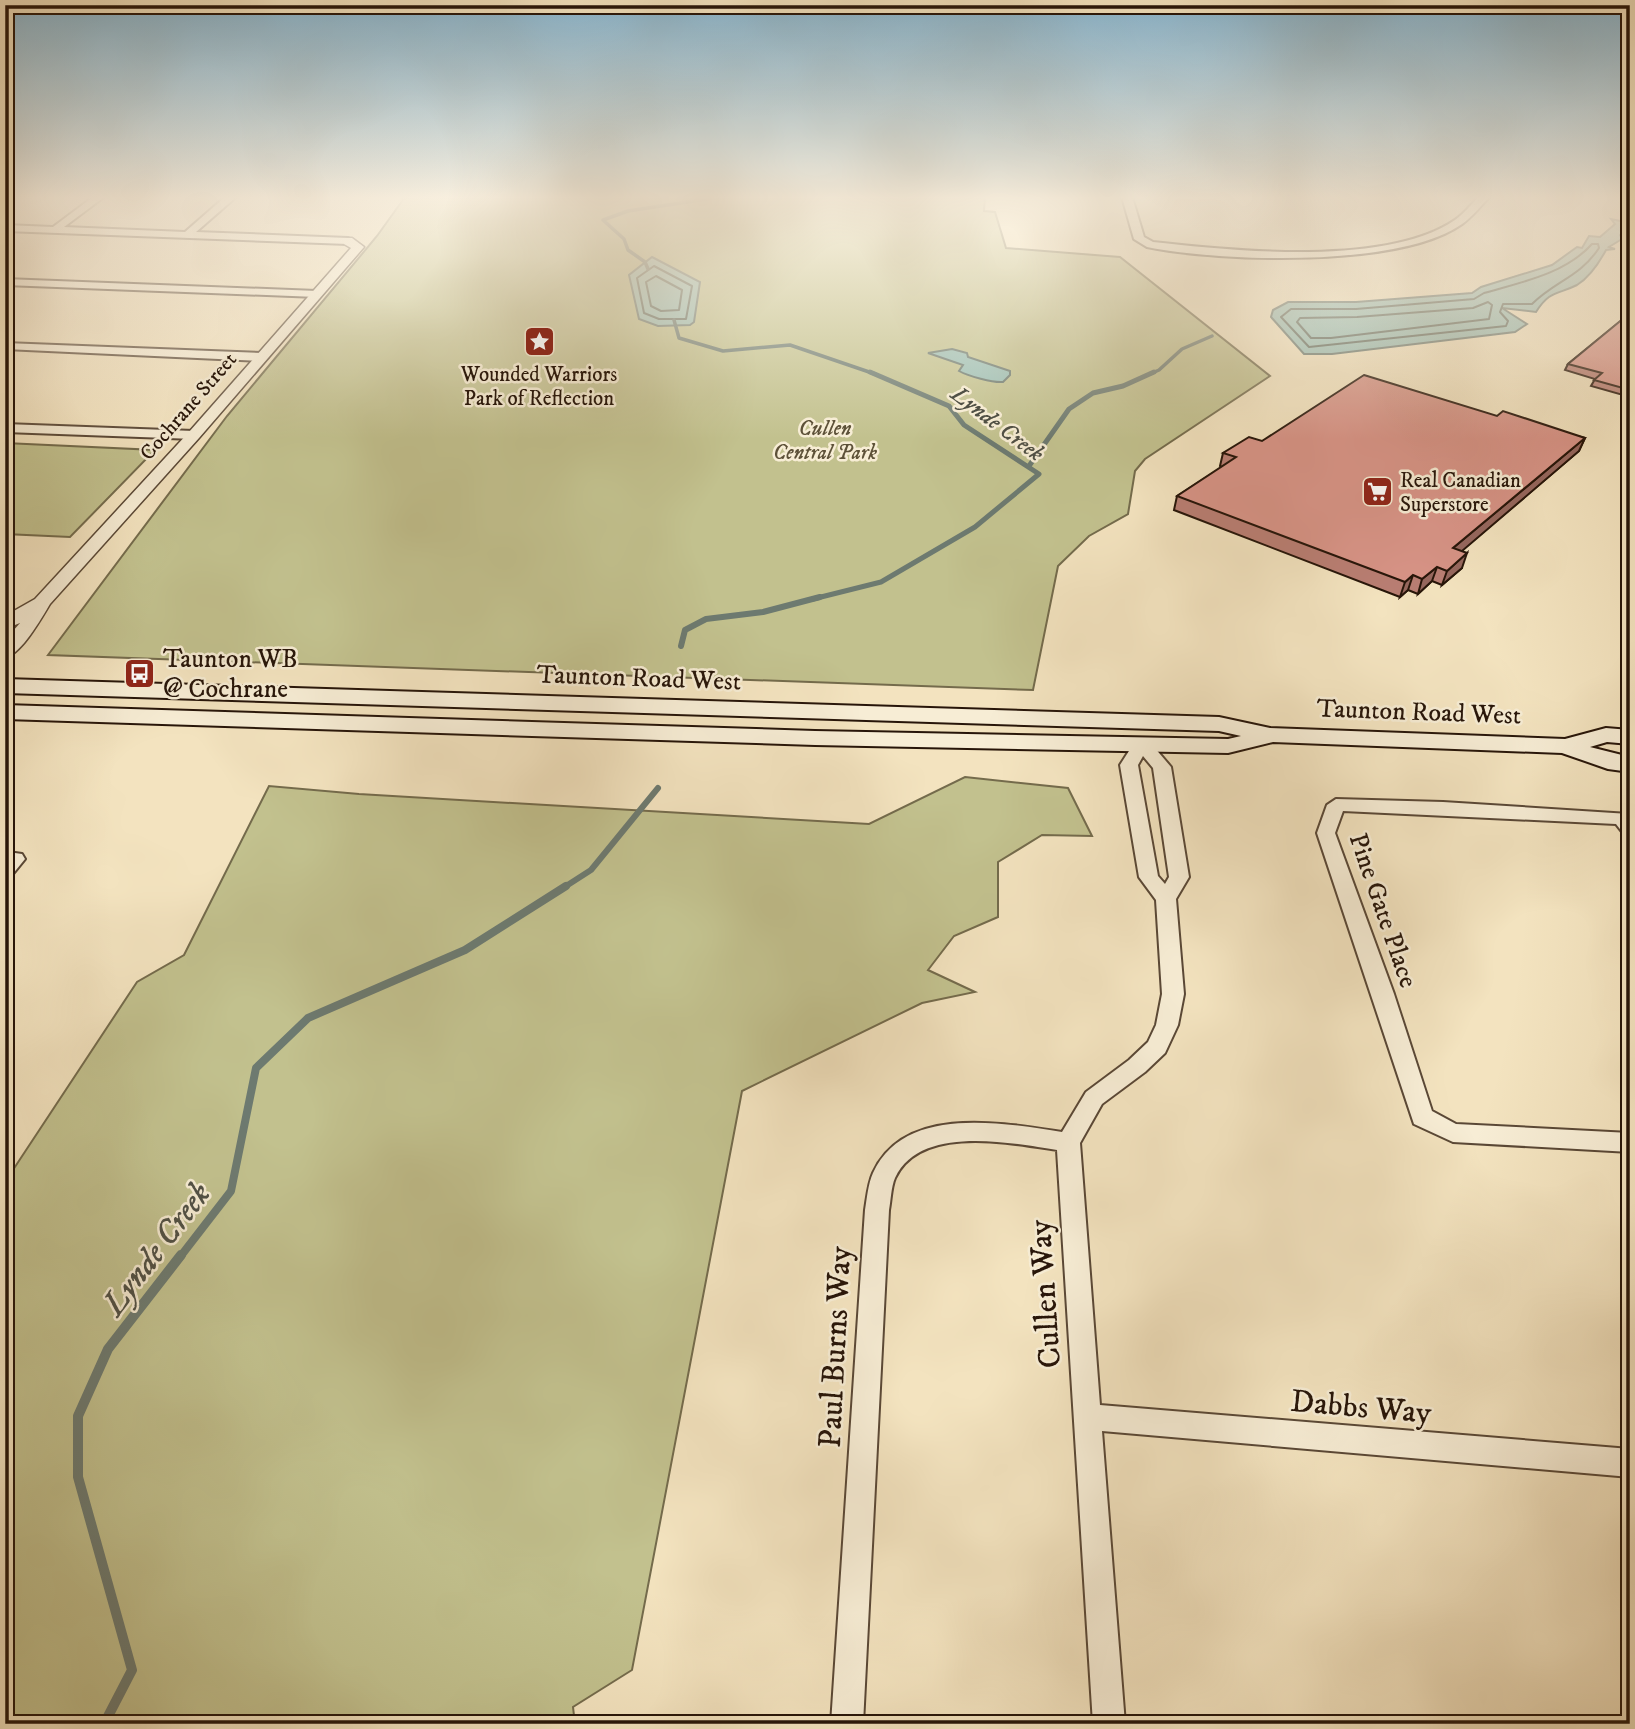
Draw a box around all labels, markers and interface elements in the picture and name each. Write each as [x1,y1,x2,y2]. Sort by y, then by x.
place icon: Wounded Warriors Park of Reflection [522,325,556,359]
street label: Cochrane Street [135,347,243,466]
place label: Wounded Warriors Park of Reflection [460,362,617,412]
water label: Lynde Creek [943,379,1050,469]
park label: Cullen Central Park [773,416,877,466]
place label: Real Canadian Superstore [1400,468,1521,518]
supermarket icon: Real Canadian Superstore [1360,475,1394,509]
place label: Taunton WB @ Cochrane [163,643,298,706]
bus stop icon: Taunton WB @ Cochrane [123,656,157,690]
street label: Taunton Road West [536,658,742,699]
street label: Taunton Road West [1316,692,1522,733]
street label: Pine Gate Place [1341,829,1424,992]
water label: Lynde Creek [92,1175,220,1326]
street label: Cullen Way [1021,1217,1071,1369]
street label: Paul Burns Way [811,1244,861,1449]
street label: Dabbs Way [1289,1382,1434,1434]

